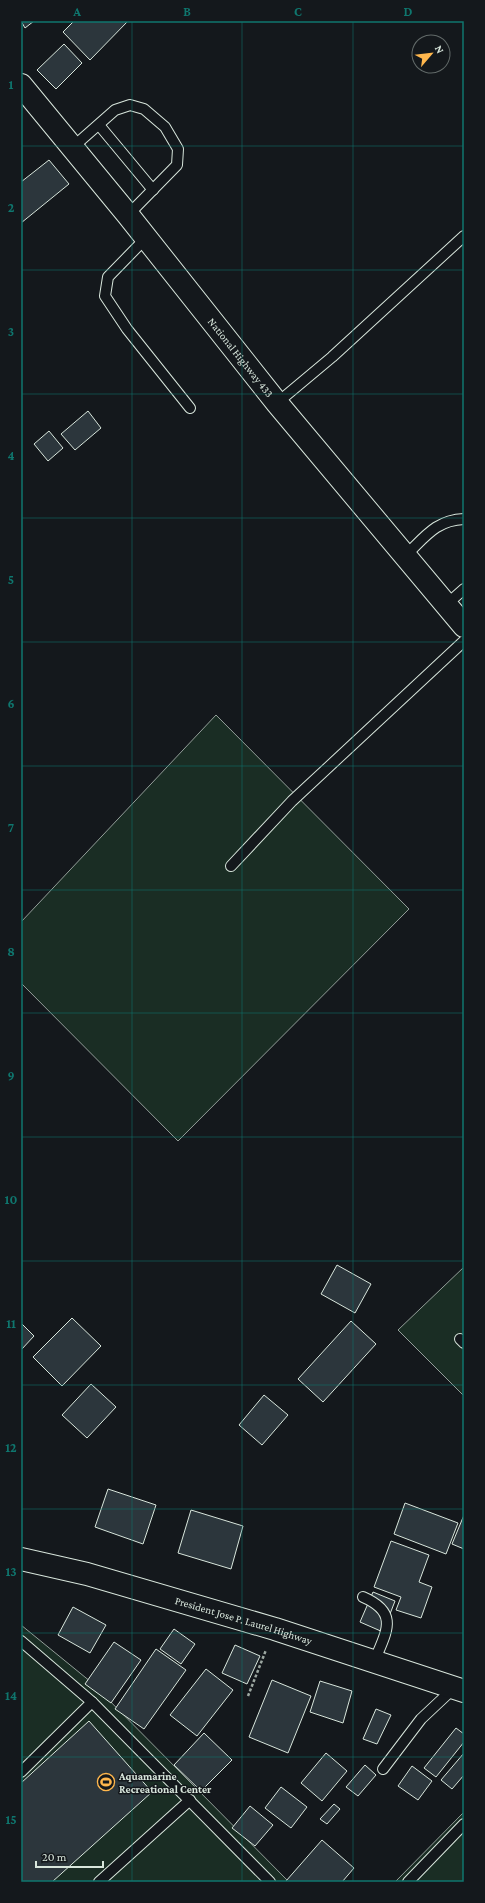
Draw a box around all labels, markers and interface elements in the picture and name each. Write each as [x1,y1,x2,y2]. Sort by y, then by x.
text: A [72,4,81,19]
text: B [183,4,191,19]
text: C [294,4,302,19]
text: D [404,4,413,19]
north arrow [411,34,451,74]
text: N [433,43,447,56]
text: 1 [9,77,14,92]
text: 2 [8,200,15,215]
street label: National Highway 433 [206,315,276,399]
text: 3 [8,324,14,339]
text: 4 [7,448,15,463]
text: 5 [8,572,14,587]
text: 6 [7,696,15,711]
text: 7 [8,820,14,835]
text: 8 [7,944,15,959]
text: 9 [7,1068,15,1083]
text: 10 [5,1192,17,1207]
text: 11 [6,1316,16,1331]
text: 12 [5,1440,17,1455]
text: 13 [5,1564,17,1579]
street label: President Jose P. Laurel Highway [174,1594,315,1648]
text: 14 [5,1688,17,1703]
place label: Aquamarine Recreational Center [118,1770,212,1795]
sports icon: Aquamarine Recreational Center [96,1772,116,1792]
text: 15 [5,1812,17,1827]
scale bar [36,1843,103,1869]
text: 20 m [42,1850,67,1864]

